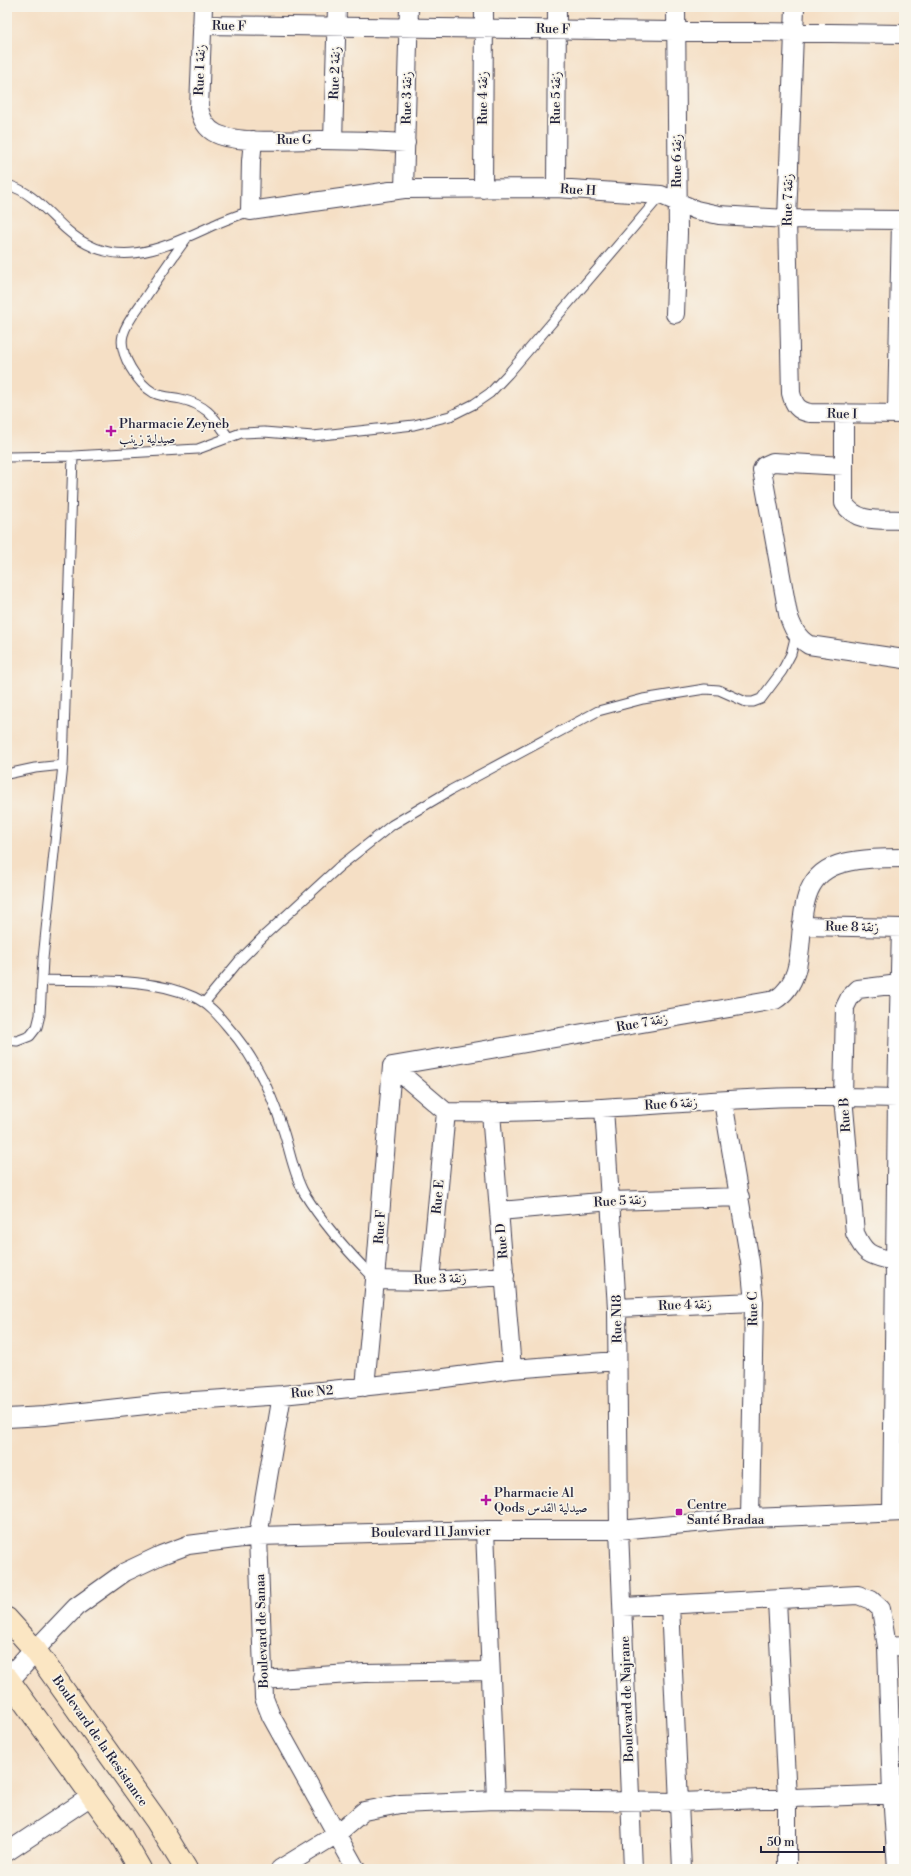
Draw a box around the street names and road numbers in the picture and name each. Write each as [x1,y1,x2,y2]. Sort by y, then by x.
street label: Rue F [212,18,247,34]
street label: Rue F [536,21,571,37]
street label: Rue 1 زنقة [191,44,209,96]
street label: Rue 2 زنقة [326,46,344,100]
street label: Rue 3 زنقة [399,71,415,125]
street label: Rue 4 زنقة [475,71,491,125]
street label: Rue 5 زنقة [548,72,564,124]
street label: Rue G [276,132,312,148]
street label: Rue 6 زنقة [669,134,685,188]
street label: Rue 7 زنقة [780,174,796,226]
street label: Rue H [560,181,597,199]
street label: Rue I [827,406,857,422]
street label: Rue 8 زنقة [825,919,879,935]
street label: Rue 7 زنقة [615,1011,669,1035]
street label: Rue 6 زنقة [644,1095,698,1113]
street label: Rue B [836,1097,854,1133]
street label: Rue E [429,1179,447,1215]
street label: Rue 5 زنقة [593,1192,647,1210]
street label: Rue F [371,1209,389,1245]
street label: Rue D [492,1222,512,1260]
street label: Rue 3 زنقة [413,1270,467,1288]
street label: Rue C [745,1292,761,1326]
street label: Rue N18 [609,1295,625,1343]
street label: Rue 4 زنقة [658,1296,712,1314]
street label: Rue N2 [290,1382,334,1402]
street label: Boulevard 11 Janvier [370,1523,491,1541]
street label: Boulevard de Sanaa [252,1573,272,1689]
street label: Boulevard de Najrane [617,1635,637,1763]
street label: Boulevard de la Resistance [48,1672,152,1810]

